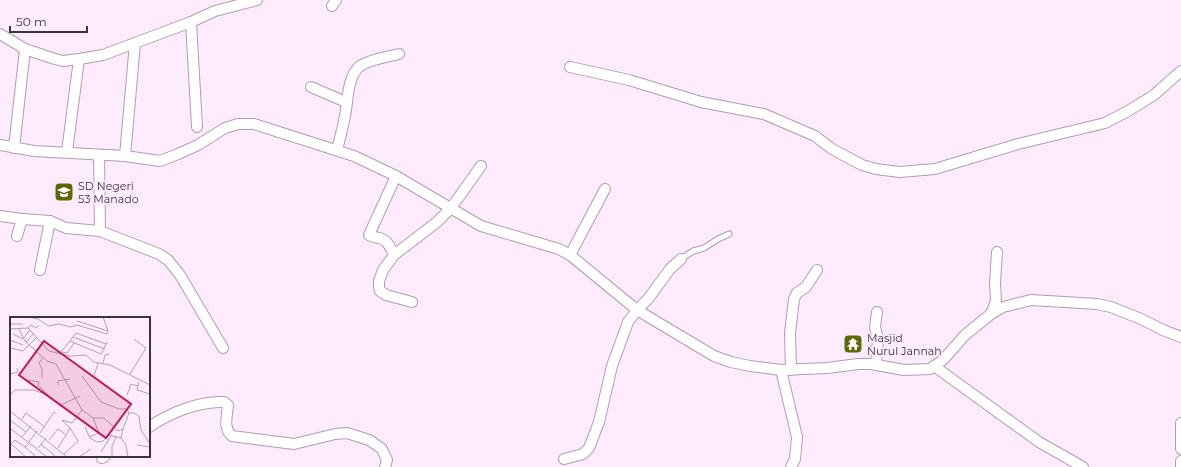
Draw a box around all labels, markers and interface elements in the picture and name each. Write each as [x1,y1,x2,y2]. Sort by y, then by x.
scale bar [10,8,87,34]
text: 50 m [16,14,47,29]
place label: SD Negeri 53 Manado [78,179,139,206]
school or university icon: SD Negeri 53 Manado [53,181,75,203]
inset map [10,317,150,457]
place label: Masjid Nurul Jannah [867,331,942,358]
temple icon: Masjid Nurul Jannah [842,333,864,355]

